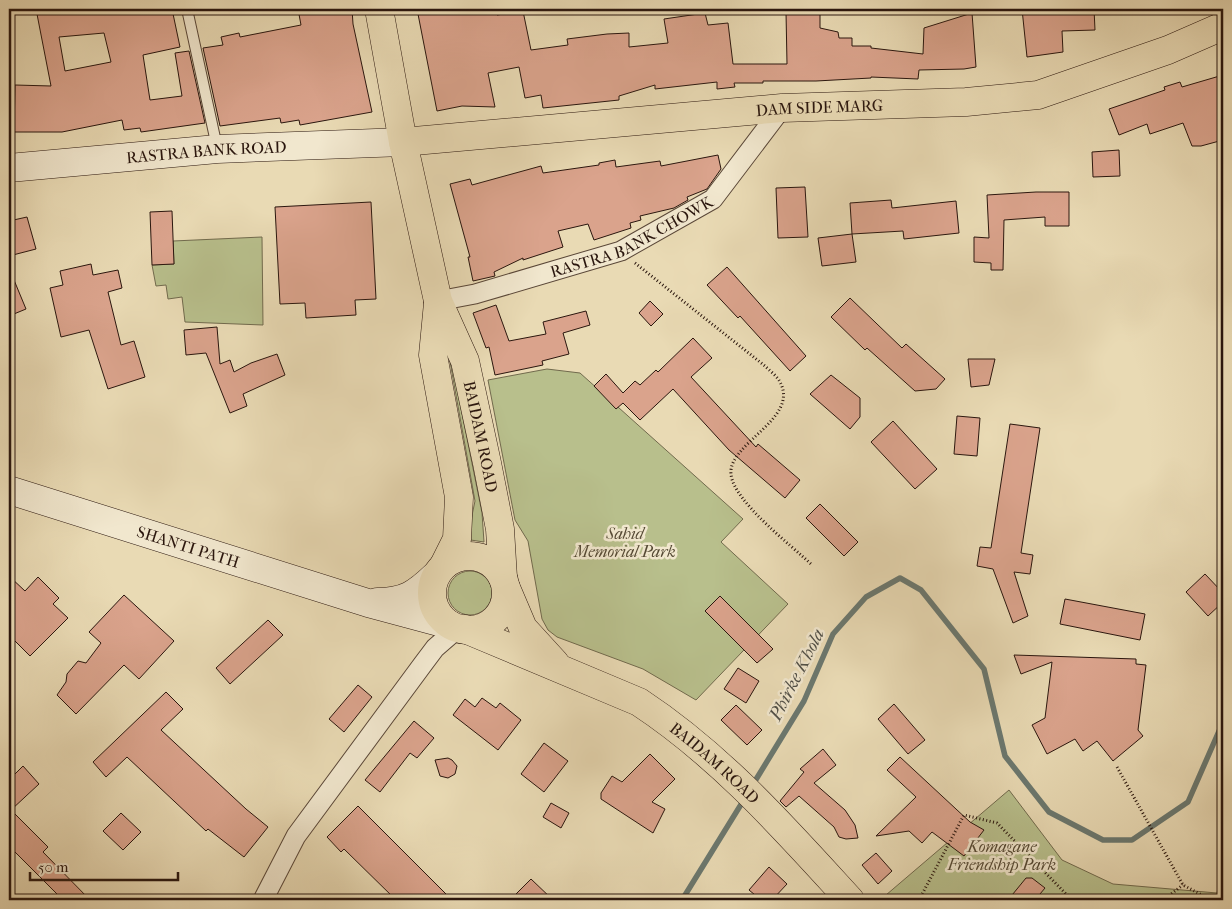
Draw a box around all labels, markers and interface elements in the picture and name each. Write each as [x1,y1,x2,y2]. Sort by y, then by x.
street label: DAM SIDE MARG [755,95,883,120]
street label: RASTRA BANK ROAD [125,137,287,167]
street label: RASTRA BANK CHOWK [548,191,717,281]
street label: BAIDAM ROAD [460,379,502,494]
street label: SHANTI PATH [135,521,242,572]
park label: Sahid Memorial Park [573,524,676,561]
water label: Phirke Khola [764,626,829,725]
street label: BAIDAM ROAD [666,718,764,807]
park label: Komagane Friendship Park [947,837,1056,874]
scale bar [30,849,178,881]
text: 50 m [38,858,69,876]

